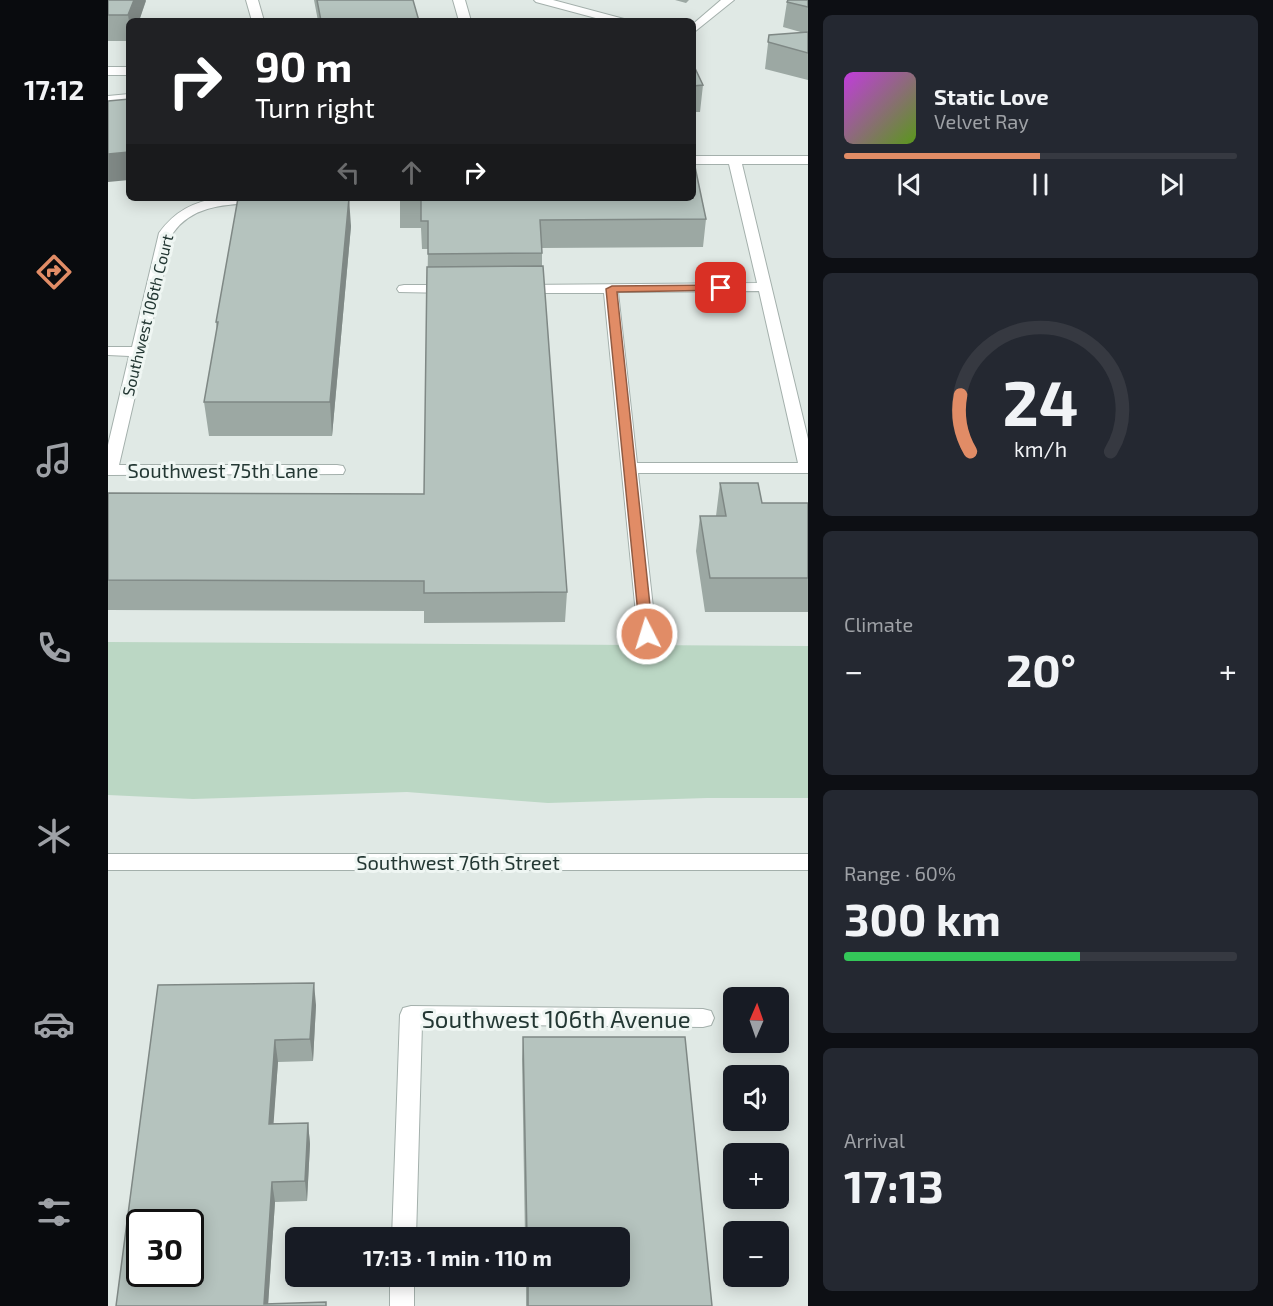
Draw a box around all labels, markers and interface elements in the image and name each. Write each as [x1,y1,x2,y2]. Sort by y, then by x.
text: 90 m [255,40,352,90]
icon: right [156,42,234,120]
text: 17:12 [24,73,84,105]
text: Static Love [934,83,1049,109]
text: Turn right [255,91,375,123]
text: Velvet Ray [934,109,1029,133]
icon: left [332,156,365,189]
icon: ahead [395,156,428,189]
icon: right [458,156,491,189]
icon: previous [893,168,926,201]
icon: pause [1024,168,1057,201]
icon: next [1155,168,1188,201]
street label: Southwest 106th Court [118,232,176,398]
icon: directions [33,251,75,293]
pin [695,262,746,313]
icon: arrive [704,271,737,304]
text: 24 [1002,364,1078,439]
text: km/h [1014,436,1067,461]
icon: music [33,439,75,481]
street label: Southwest 75th Lane [128,458,318,482]
position arrow [615,602,679,666]
text: Climate [844,612,913,636]
icon: phone [33,627,75,669]
text: 20° [1006,642,1076,696]
text: − [844,650,863,690]
text: + [1219,650,1237,690]
icon: climate [33,815,75,857]
street label: Southwest 76th Street [356,850,560,874]
text: Range · 60% [844,861,956,885]
text: 300 km [844,891,1001,945]
north arrow [723,987,789,1053]
map controls [723,987,789,1287]
icon: car [33,1003,75,1045]
street label: Southwest 106th Avenue [421,1004,691,1033]
button: sound [723,1065,789,1131]
text: Arrival [844,1128,905,1152]
button: + [723,1143,789,1209]
text: 17:13 [844,1158,944,1212]
icon: filters [33,1191,75,1233]
speed limit sign: 30 [126,1209,204,1287]
button: − [723,1221,789,1287]
text: 17:13 · 1 min · 110 m [363,1244,552,1270]

